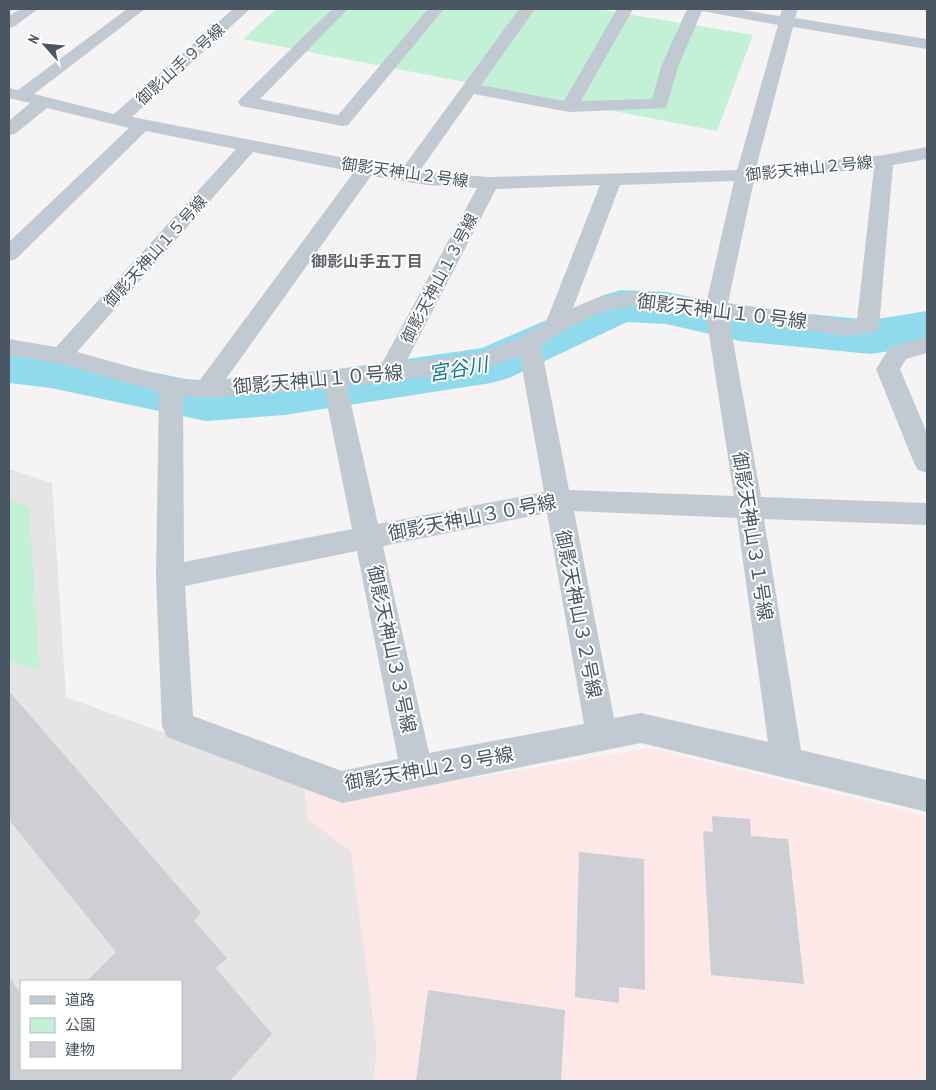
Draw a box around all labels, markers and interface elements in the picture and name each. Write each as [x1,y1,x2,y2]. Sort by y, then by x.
street label: 御影山手９号線 [132,19,228,109]
north arrow [20,20,70,70]
text: N [24,32,43,47]
street label: 御影天神山２号線 [744,151,874,185]
street label: 御影天神山２号線 [340,153,470,191]
street label: 御影天神山１５号線 [99,191,211,311]
street label: 御影天神山１３号線 [396,210,482,346]
district label: 御影山手五丁目 [311,251,423,271]
street label: 御影天神山１０号線 [636,289,808,333]
water label: 宮谷川 [426,351,492,387]
street label: 御影天神山１０号線 [232,360,404,398]
street label: 御影天神山３１号線 [728,450,778,622]
street label: 御影天神山３０号線 [386,489,558,545]
street label: 御影天神山３２号線 [551,528,607,700]
street label: 御影天神山３３号線 [362,563,422,735]
street label: 御影天神山２９号線 [343,741,515,795]
legend [20,980,182,1070]
text: 道路 [65,990,95,1009]
text: 公園 [65,1015,95,1034]
text: 建物 [65,1040,95,1059]

